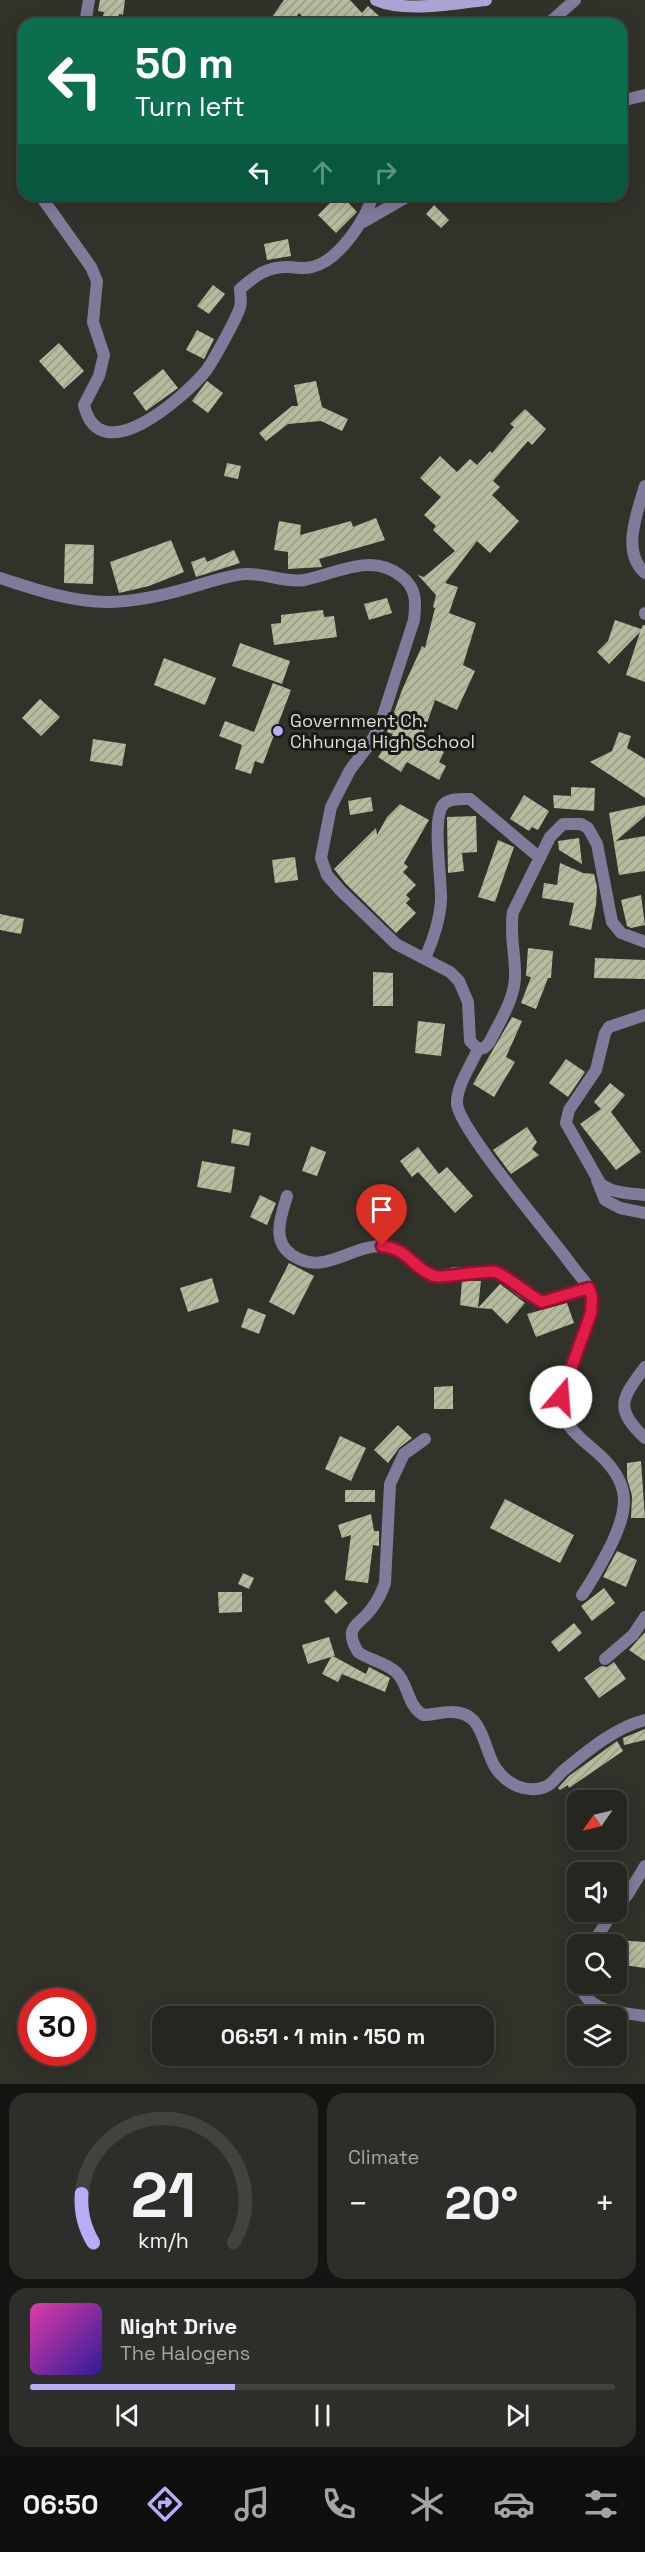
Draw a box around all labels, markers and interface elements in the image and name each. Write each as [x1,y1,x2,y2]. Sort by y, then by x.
text: 50 m [135,37,234,90]
icon: left [36,42,114,120]
text: Turn left [135,89,245,124]
icon: left [243,156,276,189]
icon: ahead [306,156,339,189]
icon: right [369,156,402,189]
place label: Government Ch. Chhunga High School [290,709,475,753]
marker: Government Ch. Chhunga High School [271,724,285,738]
pin [356,1184,407,1246]
icon: arrive [365,1193,398,1226]
position arrow [529,1365,593,1429]
north arrow [567,1790,627,1850]
map controls [567,1790,627,2066]
button: sound [567,1862,627,1922]
button: search [567,1934,627,1994]
speed limit sign: 30 [18,1988,96,2066]
button: layers [567,2006,627,2066]
text: 06:51 · 1 min · 150 m [221,2022,425,2050]
text: Climate [348,2144,419,2170]
text: 21 [131,2156,196,2235]
text: 20° [445,2175,518,2232]
text: − [348,2183,368,2225]
text: + [595,2183,615,2225]
text: km/h [138,2227,189,2254]
text: Night Drive [120,2312,237,2340]
text: The Halogens [120,2340,250,2366]
icon: previous [111,2399,144,2432]
icon: pause [306,2399,339,2432]
icon: next [501,2399,534,2432]
icon: directions [144,2483,186,2525]
icon: music [231,2483,273,2525]
icon: phone [318,2483,360,2525]
icon: climate [406,2483,448,2525]
icon: car [493,2483,535,2525]
icon: filters [580,2483,622,2525]
text: 06:50 [23,2487,99,2522]

